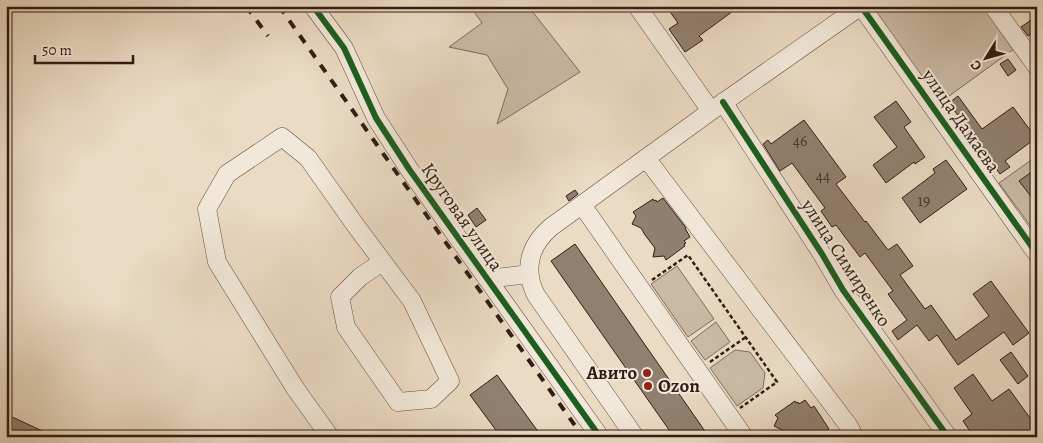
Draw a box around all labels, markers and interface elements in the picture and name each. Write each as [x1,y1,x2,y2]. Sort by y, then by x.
scale bar [35,32,132,64]
north arrow [960,32,1010,82]
text: 50 m [42,40,72,60]
text: С [966,56,986,75]
street label: улица Дамаева [915,63,1007,178]
house number: 46 [793,130,807,152]
street label: Круговая улица [415,158,509,277]
house number: 44 [816,165,830,187]
house number: 19 [918,190,930,212]
street label: улица Симиренко [794,193,897,332]
place label: Авито [586,360,637,386]
marker: Авито [641,367,653,379]
place label: Ozon [658,373,700,399]
marker: Ozon [642,380,654,392]

